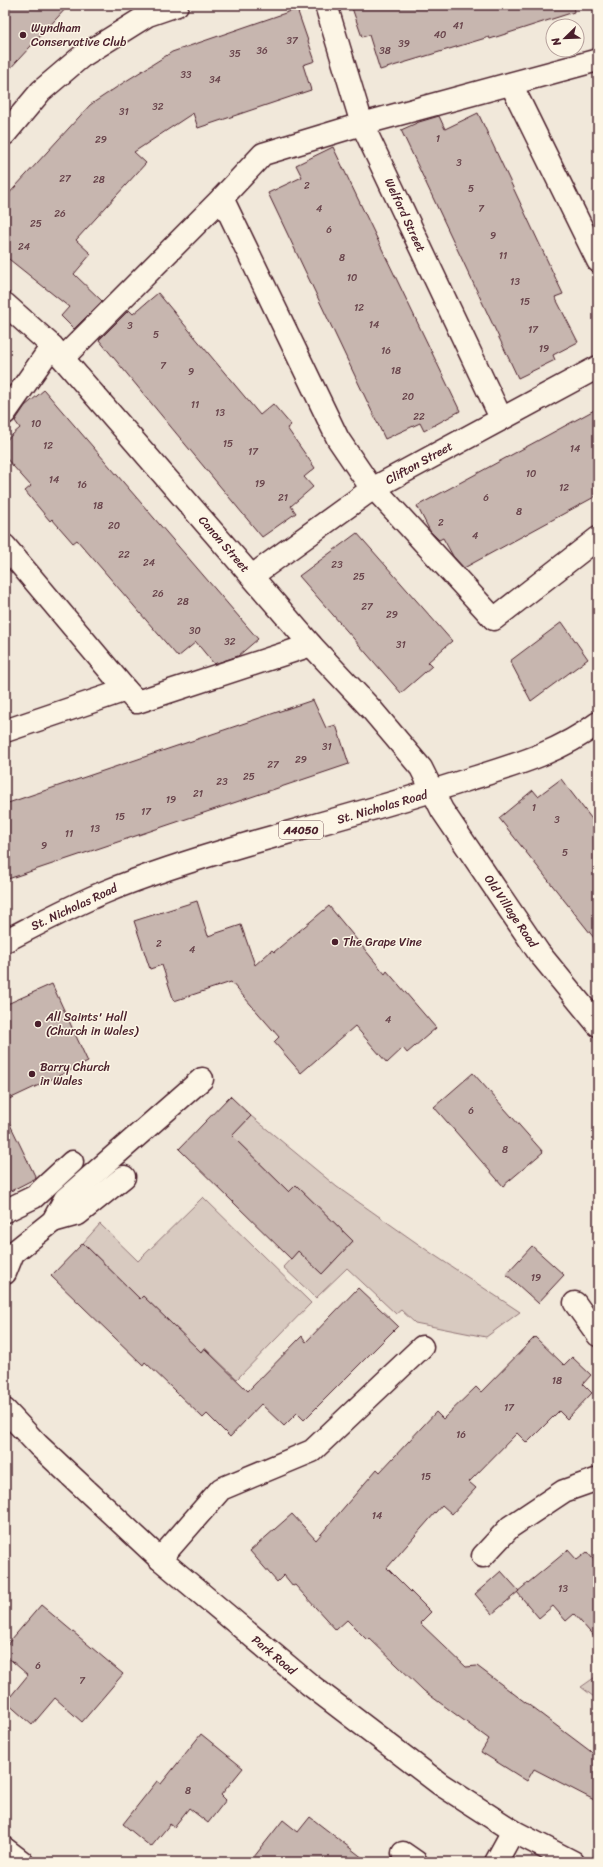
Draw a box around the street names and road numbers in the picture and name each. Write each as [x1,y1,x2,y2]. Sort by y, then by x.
street label: Welford Street [378,174,432,256]
street label: Clifton Street [381,435,457,491]
street label: Canon Street [193,510,255,578]
street label: St. Nicholas Road [334,783,431,830]
road number: A4050 [279,821,323,839]
street label: Old Village Road [478,870,544,953]
street label: St. Nicholas Road [27,877,122,937]
street label: Park Road [246,1629,302,1681]

